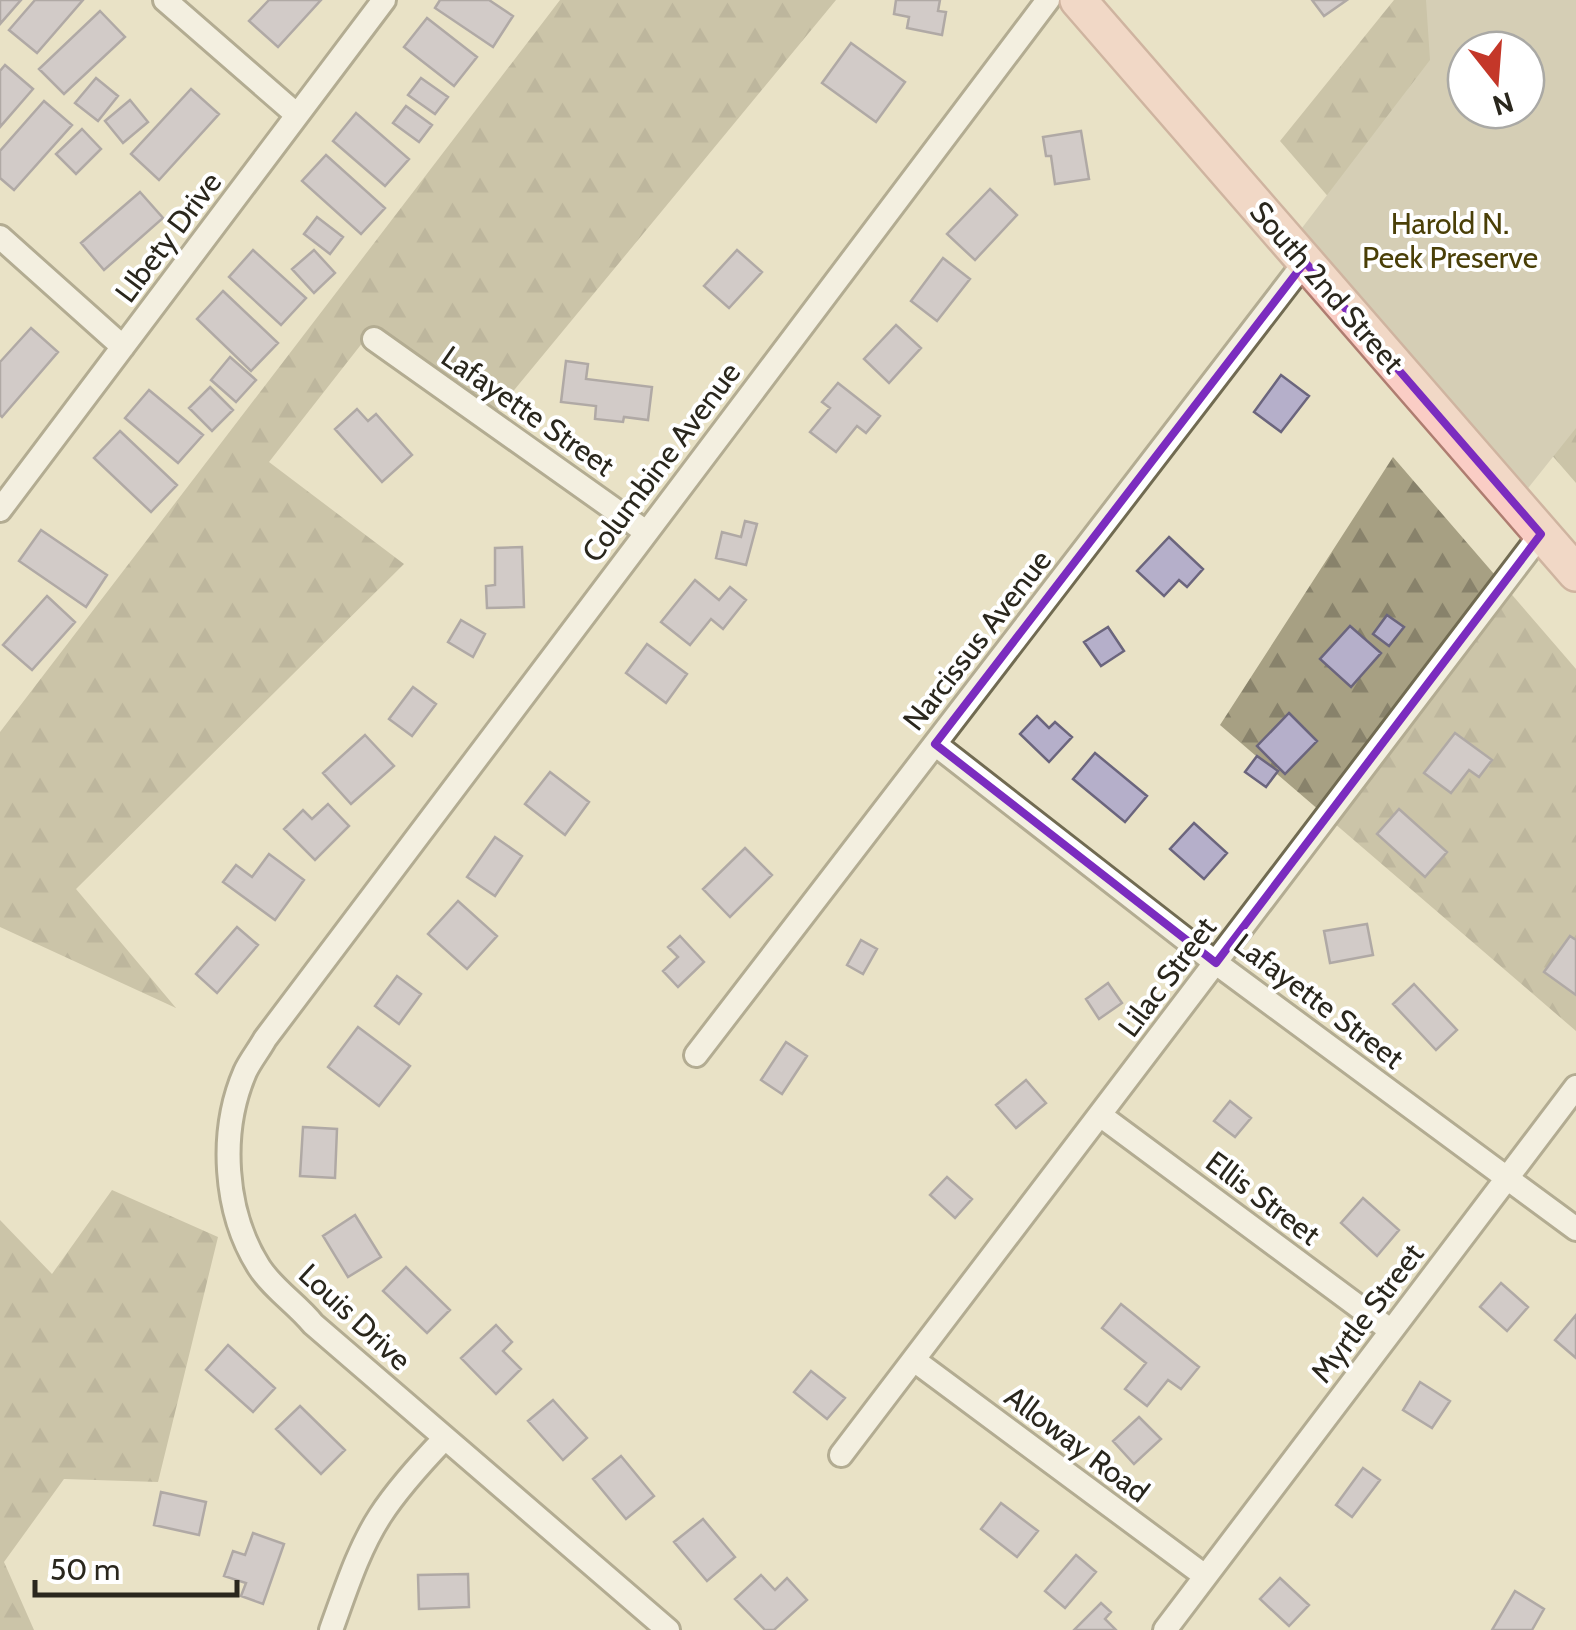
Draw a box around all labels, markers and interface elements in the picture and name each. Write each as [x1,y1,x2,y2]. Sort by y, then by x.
north arrow [1446,30,1546,130]
text: N [1489,85,1518,123]
street label: LIbety Drive [107,164,229,310]
street label: South 2nd Street [1242,193,1412,381]
park label: Harold N. Peek Preserve [1362,205,1538,276]
street label: Lafayette Street [434,338,622,484]
street label: Columbine Avenue [574,355,748,569]
street label: Narcissus Avenue [895,542,1059,738]
street label: Lilac Street [1110,910,1224,1044]
street label: Lafayette Street [1227,925,1411,1077]
street label: Ellis Street [1199,1143,1327,1253]
street label: Myrtle Street [1303,1236,1431,1390]
street label: Louis Drive [291,1256,419,1378]
street label: Alloway Road [998,1378,1156,1510]
scale bar [35,1535,238,1597]
text: 50 m [50,1551,120,1588]

